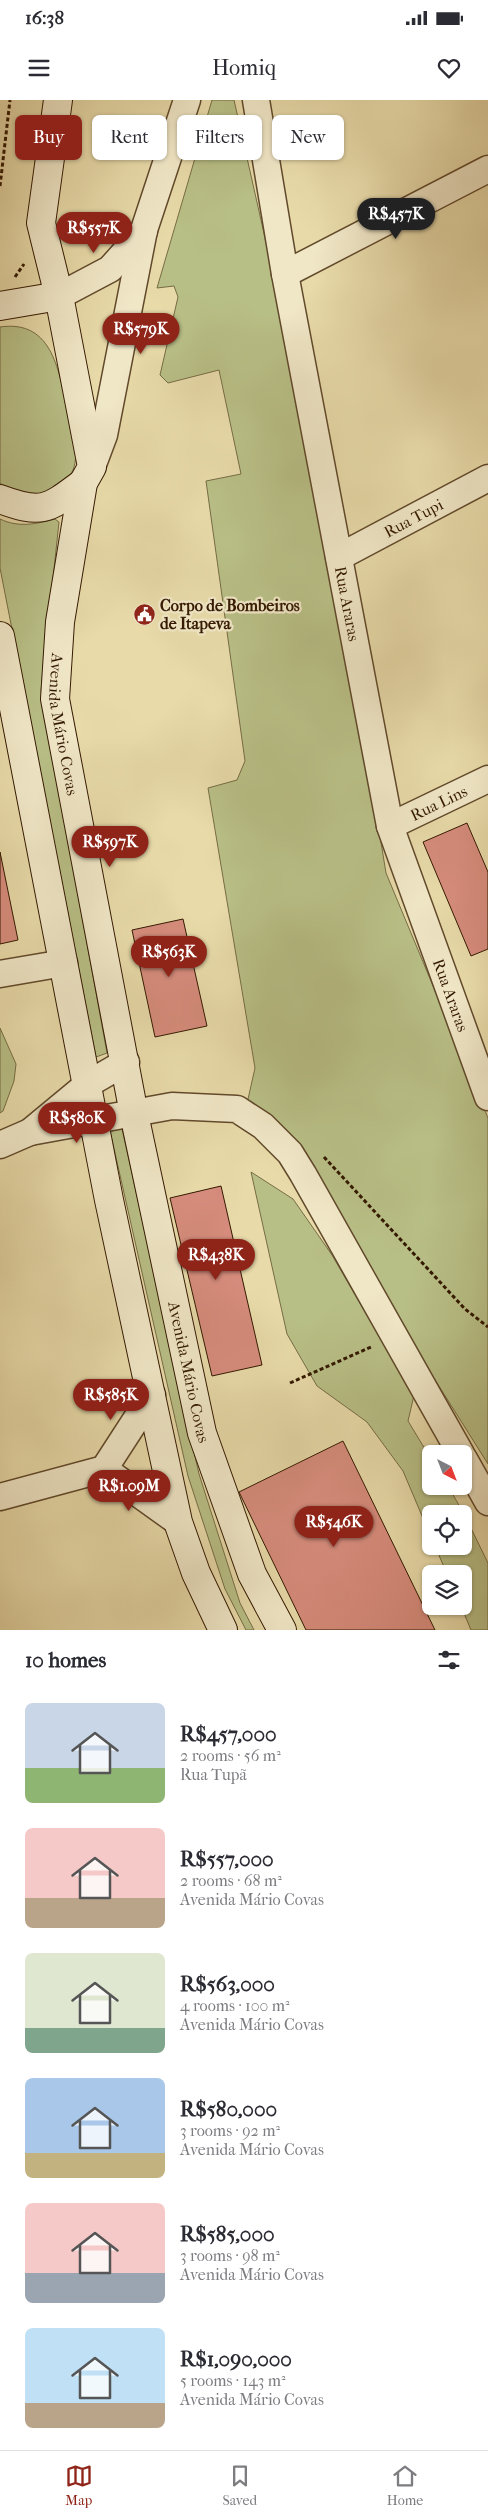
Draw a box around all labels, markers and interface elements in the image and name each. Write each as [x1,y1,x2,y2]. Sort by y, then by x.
text: 16:38 [25,7,64,29]
icon: menu [25,54,53,82]
icon: heart [435,54,463,82]
text: Homiq [212,55,276,81]
chip: Buy [15,115,82,160]
chip: Rent [92,115,167,160]
chip: Filters [177,115,262,160]
chip: New [272,115,344,160]
pin: R$457K [355,198,437,240]
text: R$457K [368,204,424,223]
pin: R$557K [53,212,135,254]
text: R$557K [67,218,121,237]
pin: R$579K [100,312,182,355]
text: R$579K [113,319,169,338]
street label: Rua Tupi [381,495,446,542]
street label: Rua Araras [331,565,364,643]
place label: Corpo de Bombeiros de Itapeva [160,596,300,634]
public building icon: Corpo de Bombeiros de Itapeva [132,602,156,626]
street label: Avenida Mário Covas [45,652,82,797]
street label: Rua Lins [407,781,471,825]
pin: R$597K [69,826,151,868]
text: R$597K [82,832,138,851]
pin: R$563K [128,936,210,978]
text: R$563K [142,942,196,961]
street label: Rua Araras [429,956,473,1034]
pin: R$580K [36,1102,118,1144]
text: R$580K [49,1108,105,1127]
pin: R$438K [175,1238,257,1281]
text: R$438K [188,1245,244,1264]
street label: Avenida Mário Covas [164,1299,214,1445]
pin: R$585K [70,1378,152,1421]
text: R$585K [84,1385,138,1404]
north arrow [422,1445,472,1495]
map controls [422,1445,472,1615]
pin: R$1.09M [83,1470,175,1512]
text: R$1.09M [98,1476,160,1495]
button: locate [422,1505,472,1555]
pin: R$546K [293,1506,375,1548]
text: R$546K [305,1512,363,1531]
button: layers [422,1565,472,1615]
icon: filters [435,1646,463,1674]
text: 10 homes [25,1648,106,1672]
text: R$457,000 [180,1722,277,1746]
icon: home [65,1723,125,1783]
text: 2 rooms · 56 m² [180,1746,281,1765]
text: Rua Tupã [180,1765,247,1784]
text: R$557,000 [180,1847,274,1871]
icon: home [65,1848,125,1908]
text: 2 rooms · 68 m² [180,1871,282,1890]
text: Avenida Mário Covas [180,1890,324,1909]
text: R$563,000 [180,1972,275,1996]
icon: home [65,1973,125,2033]
text: 4 rooms · 100 m² [180,1996,290,2015]
text: Avenida Mário Covas [180,2015,324,2034]
text: R$580,000 [180,2097,277,2121]
icon: home [65,2098,125,2158]
text: 3 rooms · 92 m² [180,2121,280,2140]
text: Avenida Mário Covas [180,2140,324,2159]
text: R$585,000 [180,2222,275,2246]
icon: home [65,2223,125,2283]
text: 3 rooms · 98 m² [180,2246,280,2265]
text: Avenida Mário Covas [180,2265,324,2284]
text: R$1,090,000 [180,2347,292,2371]
icon: home [65,2348,125,2408]
text: 5 rooms · 143 m² [180,2371,285,2390]
text: Avenida Mário Covas [180,2390,324,2409]
tab: Map [65,2462,93,2509]
tab: Saved [222,2462,257,2509]
tab: Home [387,2462,423,2509]

